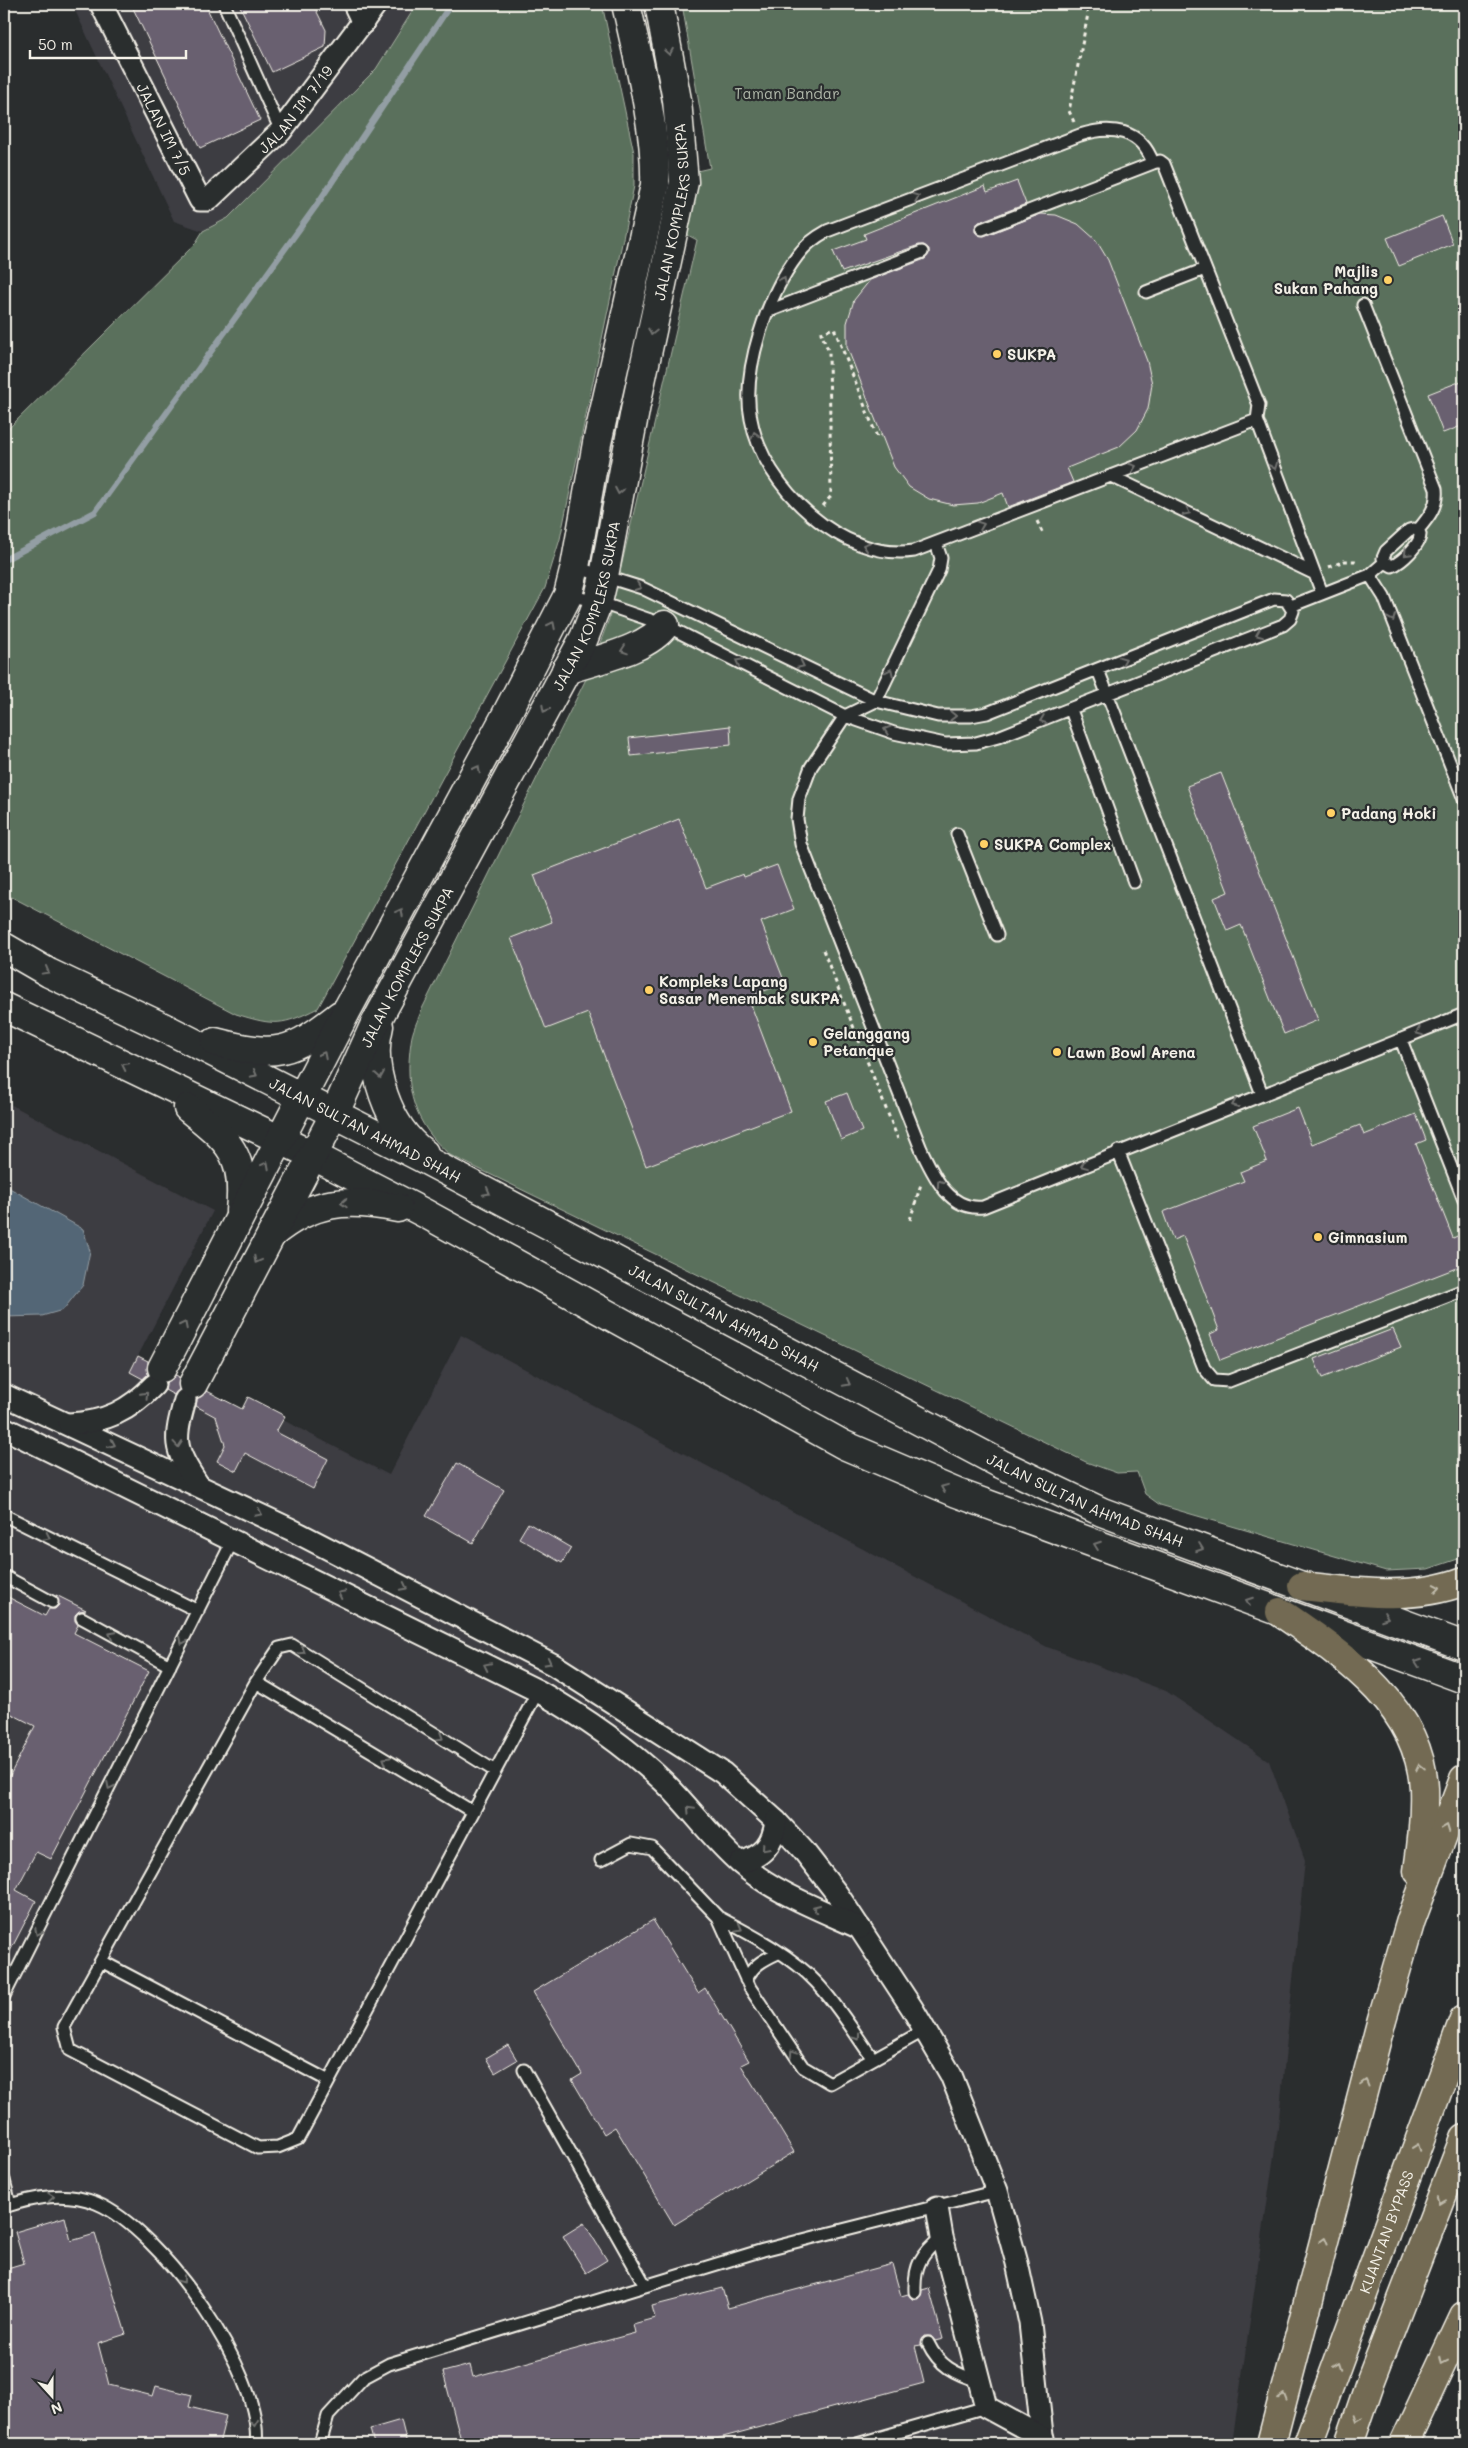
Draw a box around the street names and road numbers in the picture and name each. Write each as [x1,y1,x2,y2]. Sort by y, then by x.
street label: JALAN IM 7/19 [254,61,337,158]
street label: JALAN IM 7/5 [132,79,196,179]
street label: JALAN KOMPLEKS SUKPA [649,122,694,302]
street label: JALAN KOMPLEKS SUKPA [547,519,624,694]
street label: JALAN KOMPLEKS SUKPA [356,883,458,1050]
street label: JALAN SULTAN AHMAD SHAH [266,1072,465,1187]
street label: JALAN SULTAN AHMAD SHAH [625,1259,823,1376]
street label: JALAN SULTAN AHMAD SHAH [983,1448,1186,1551]
street label: KUANTAN BYPASS [1354,2168,1418,2296]

